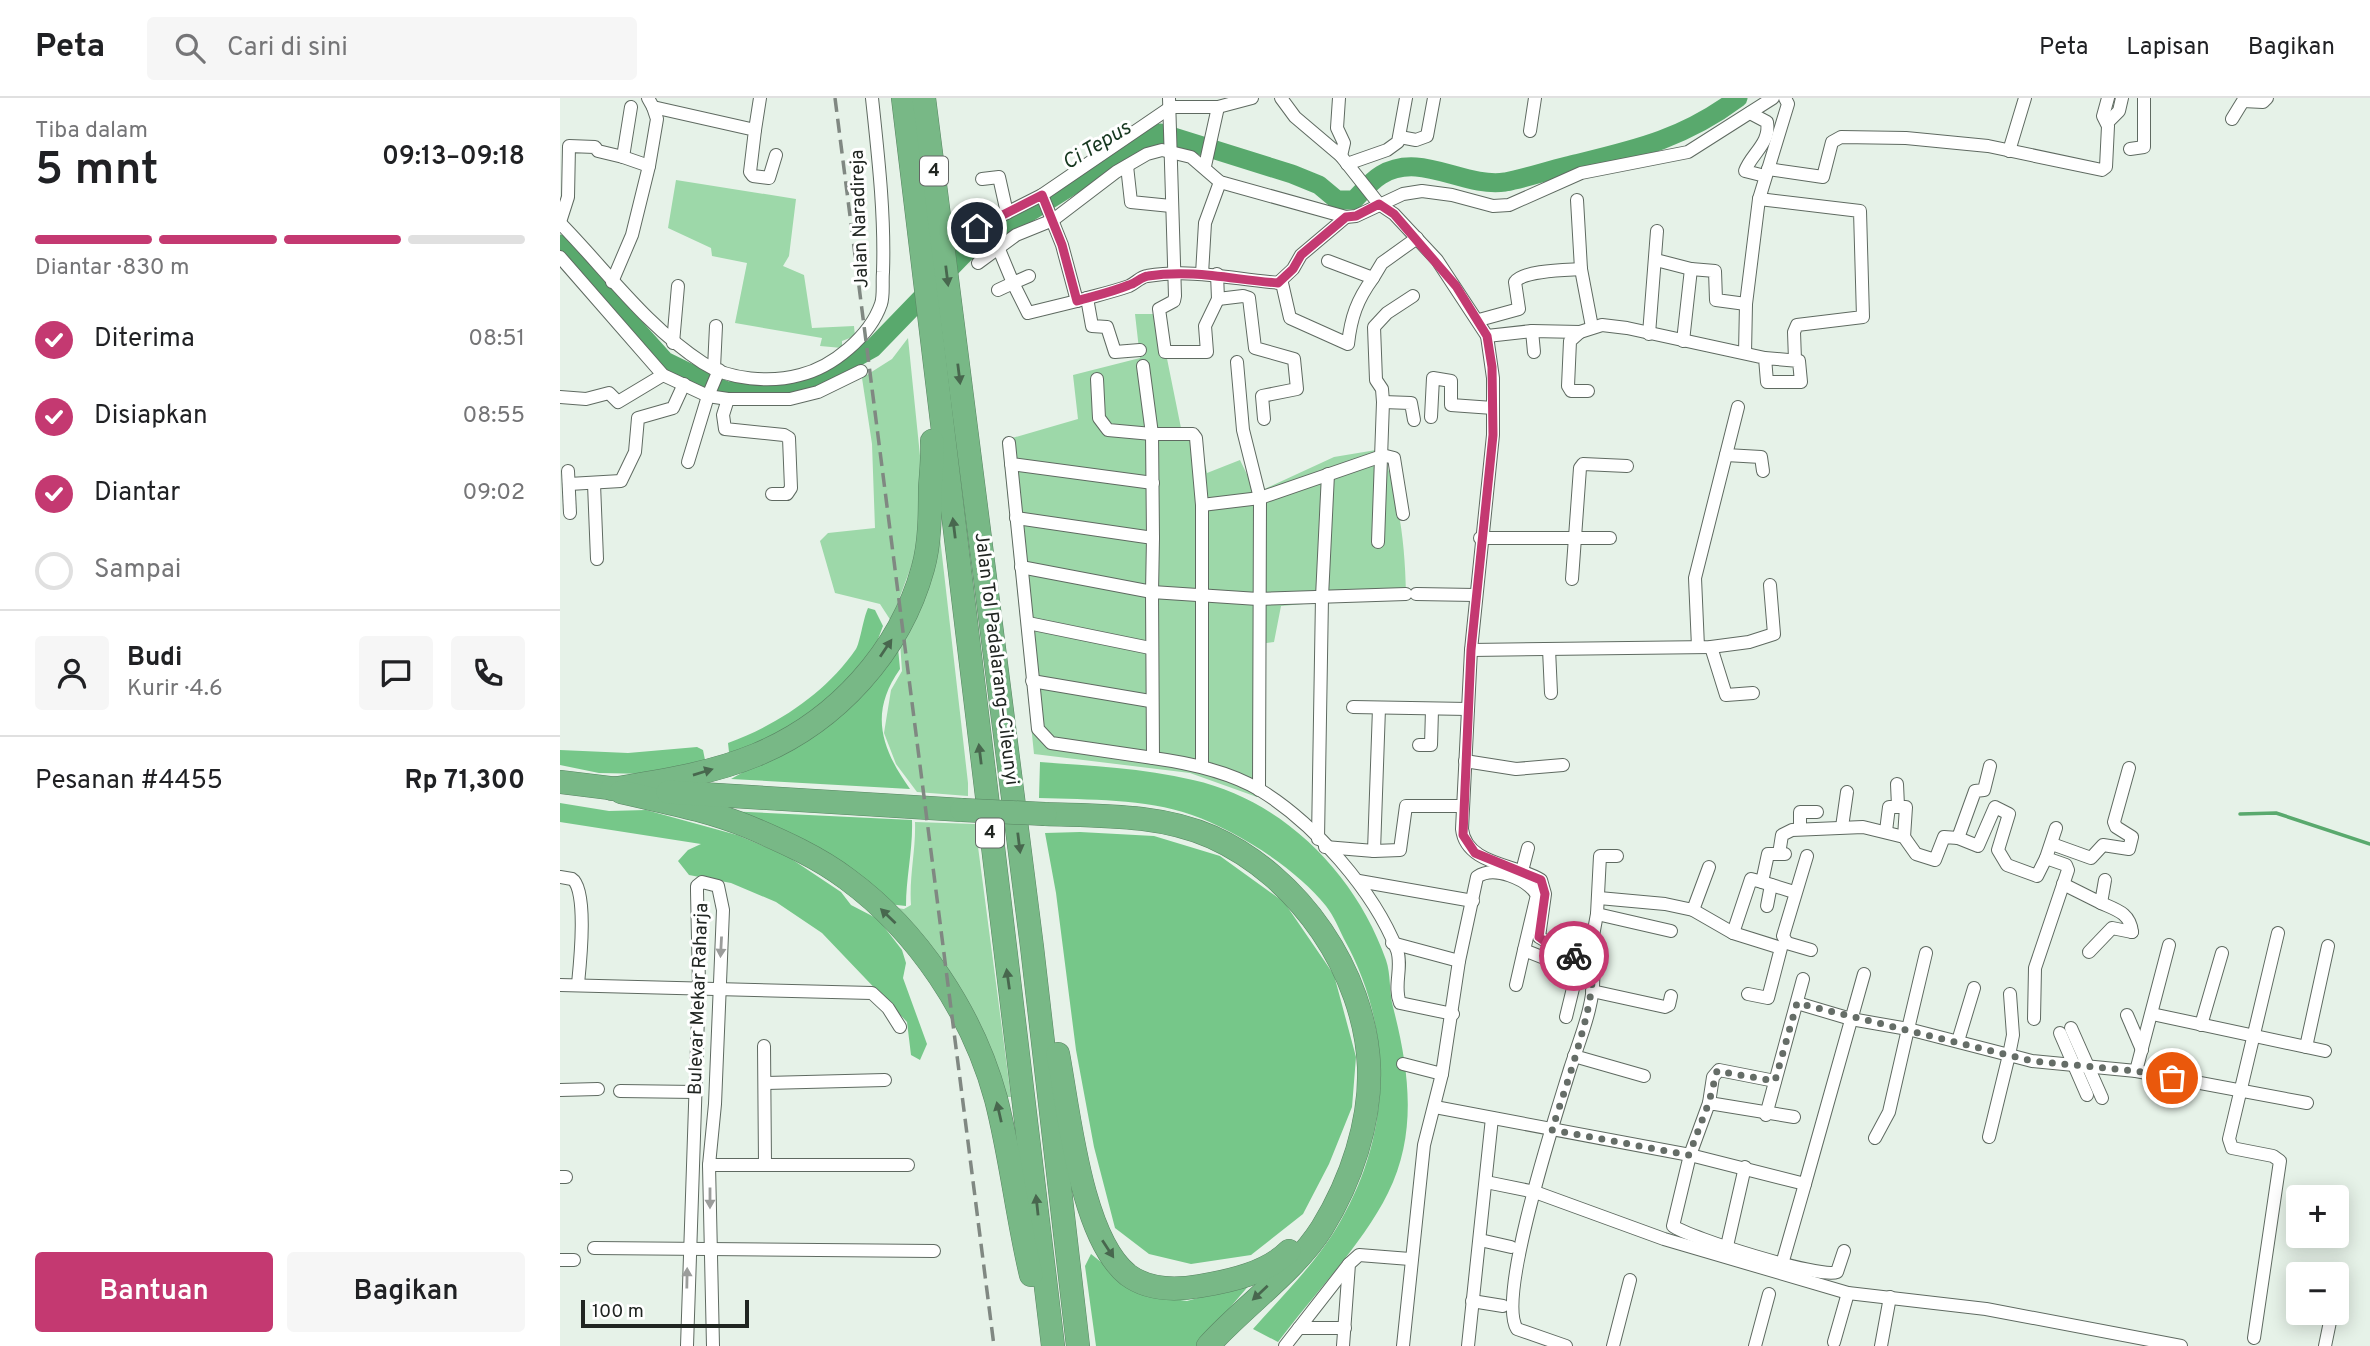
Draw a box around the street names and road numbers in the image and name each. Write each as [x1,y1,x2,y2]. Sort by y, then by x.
street label: Jalan Naradireja [846,149,874,289]
road number: 4 [920,156,948,186]
street label: Jalan Tol Padalarang–Cileunyi [969,531,1023,787]
road number: 4 [976,818,1004,848]
street label: Bulevar Mekar Raharja [684,903,714,1095]

